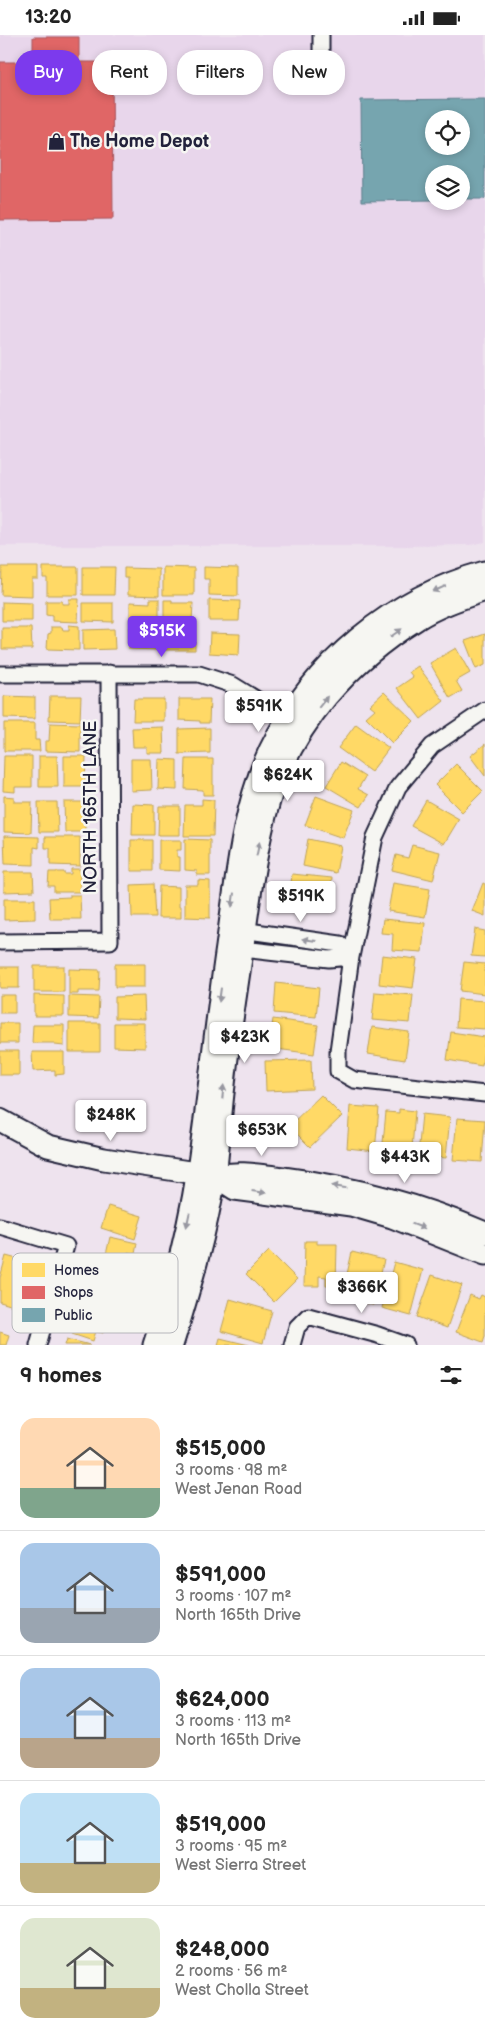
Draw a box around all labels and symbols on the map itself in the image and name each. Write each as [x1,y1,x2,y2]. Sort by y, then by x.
shop icon: The Home Depot [46,131,66,151]
place label: The Home Depot [70,131,209,152]
one-way arrow [432,585,446,593]
pin: $515K [127,615,197,658]
one-way arrow [389,628,403,638]
pin: $591K [224,691,294,733]
one-way arrow [317,696,328,709]
street label: NORTH 165TH LANE [80,720,101,893]
pin: $624K [253,759,323,802]
one-way arrow [254,840,262,856]
pin: $519K [266,881,336,923]
one-way arrow [229,892,237,908]
one-way arrow [301,935,317,943]
one-way arrow [216,987,224,1003]
pin: $423K [210,1021,280,1064]
one-way arrow [219,1084,227,1100]
pin: $248K [76,1099,146,1142]
pin: $653K [227,1115,297,1157]
pin: $443K [370,1141,440,1184]
one-way arrow [331,1182,347,1190]
one-way arrow [252,1188,268,1196]
one-way arrow [184,1212,192,1227]
one-way arrow [410,1223,425,1230]
legend [12,1253,178,1333]
text: Homes [54,1262,99,1279]
pin: $366K [327,1271,397,1314]
text: Shops [54,1284,93,1301]
text: Public [54,1307,92,1324]

